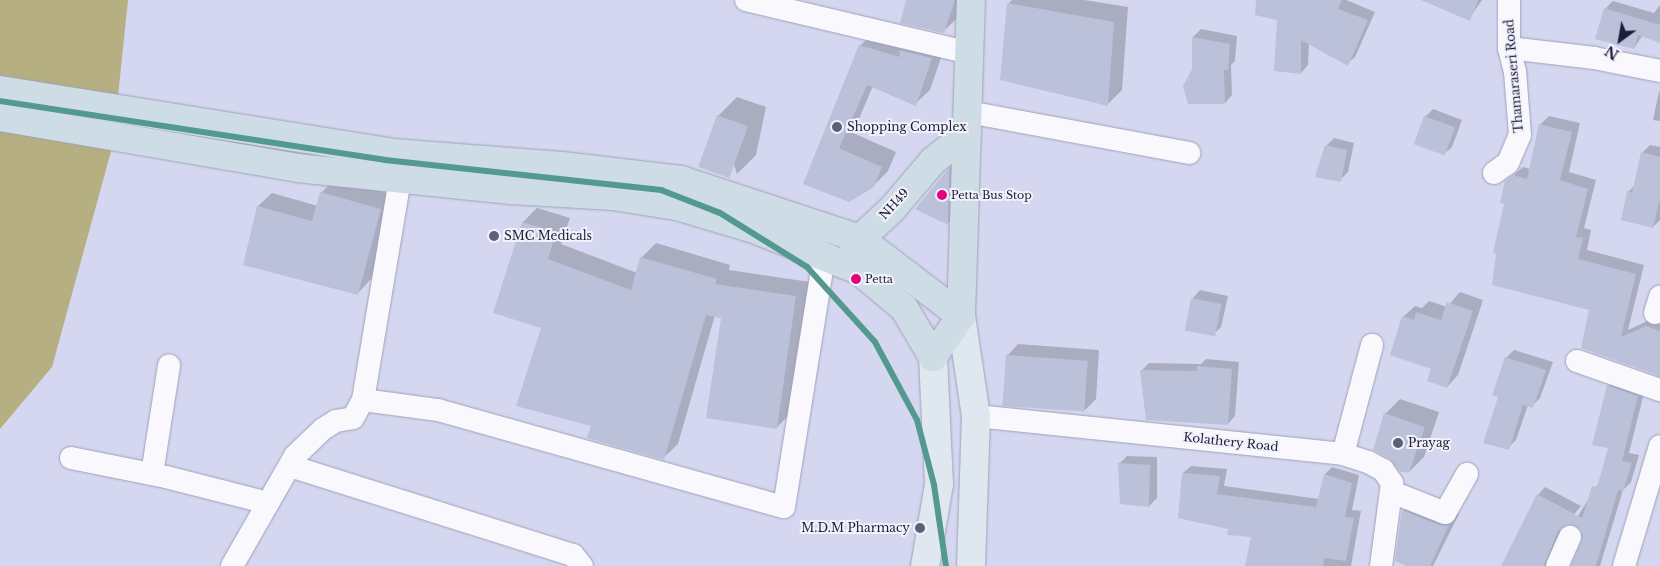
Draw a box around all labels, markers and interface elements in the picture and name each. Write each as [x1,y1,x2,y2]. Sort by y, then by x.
north arrow [1595,15,1645,65]
street label: Thamaraseri Road [1502,19,1526,133]
text: N [1602,42,1622,64]
place label: Shopping Complex [847,120,967,134]
marker: Shopping Complex [831,121,843,133]
street label: NH49 [876,186,912,222]
place label: Petta Bus Stop [951,188,1032,202]
marker: Petta Bus Stop [937,190,947,200]
place label: SMC Medicals [504,229,592,243]
marker: SMC Medicals [488,230,500,242]
place label: Petta [865,272,893,286]
marker: Petta [851,274,861,284]
street label: Kolathery Road [1183,430,1279,454]
place label: Prayag [1408,436,1450,450]
marker: Prayag [1392,437,1404,449]
place label: M.D.M Pharmacy [801,521,910,535]
marker: M.D.M Pharmacy [914,522,926,534]

